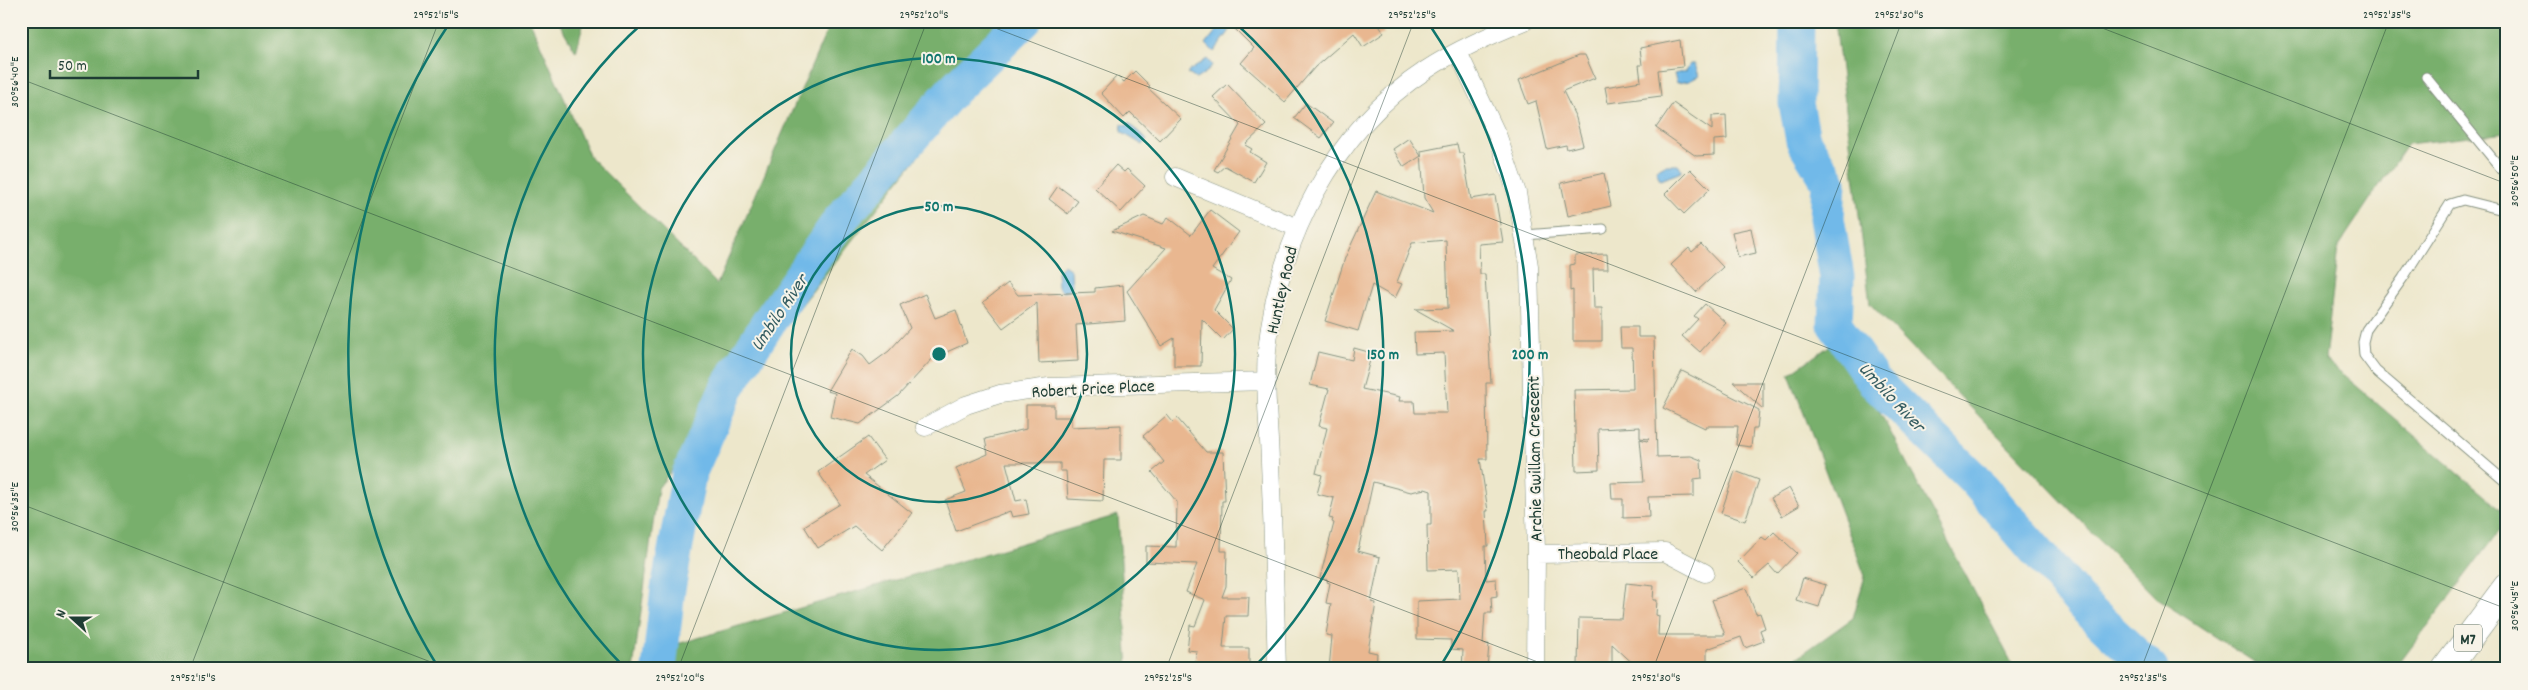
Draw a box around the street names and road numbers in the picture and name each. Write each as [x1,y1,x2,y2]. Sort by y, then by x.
street label: Huntley Road [1261,244,1306,337]
street label: Robert Price Place [1031,375,1155,406]
street label: Archie Gwillam Crescent [1523,375,1550,542]
street label: Theobald Place [1558,543,1658,568]
road number: M7 [2454,624,2482,651]

